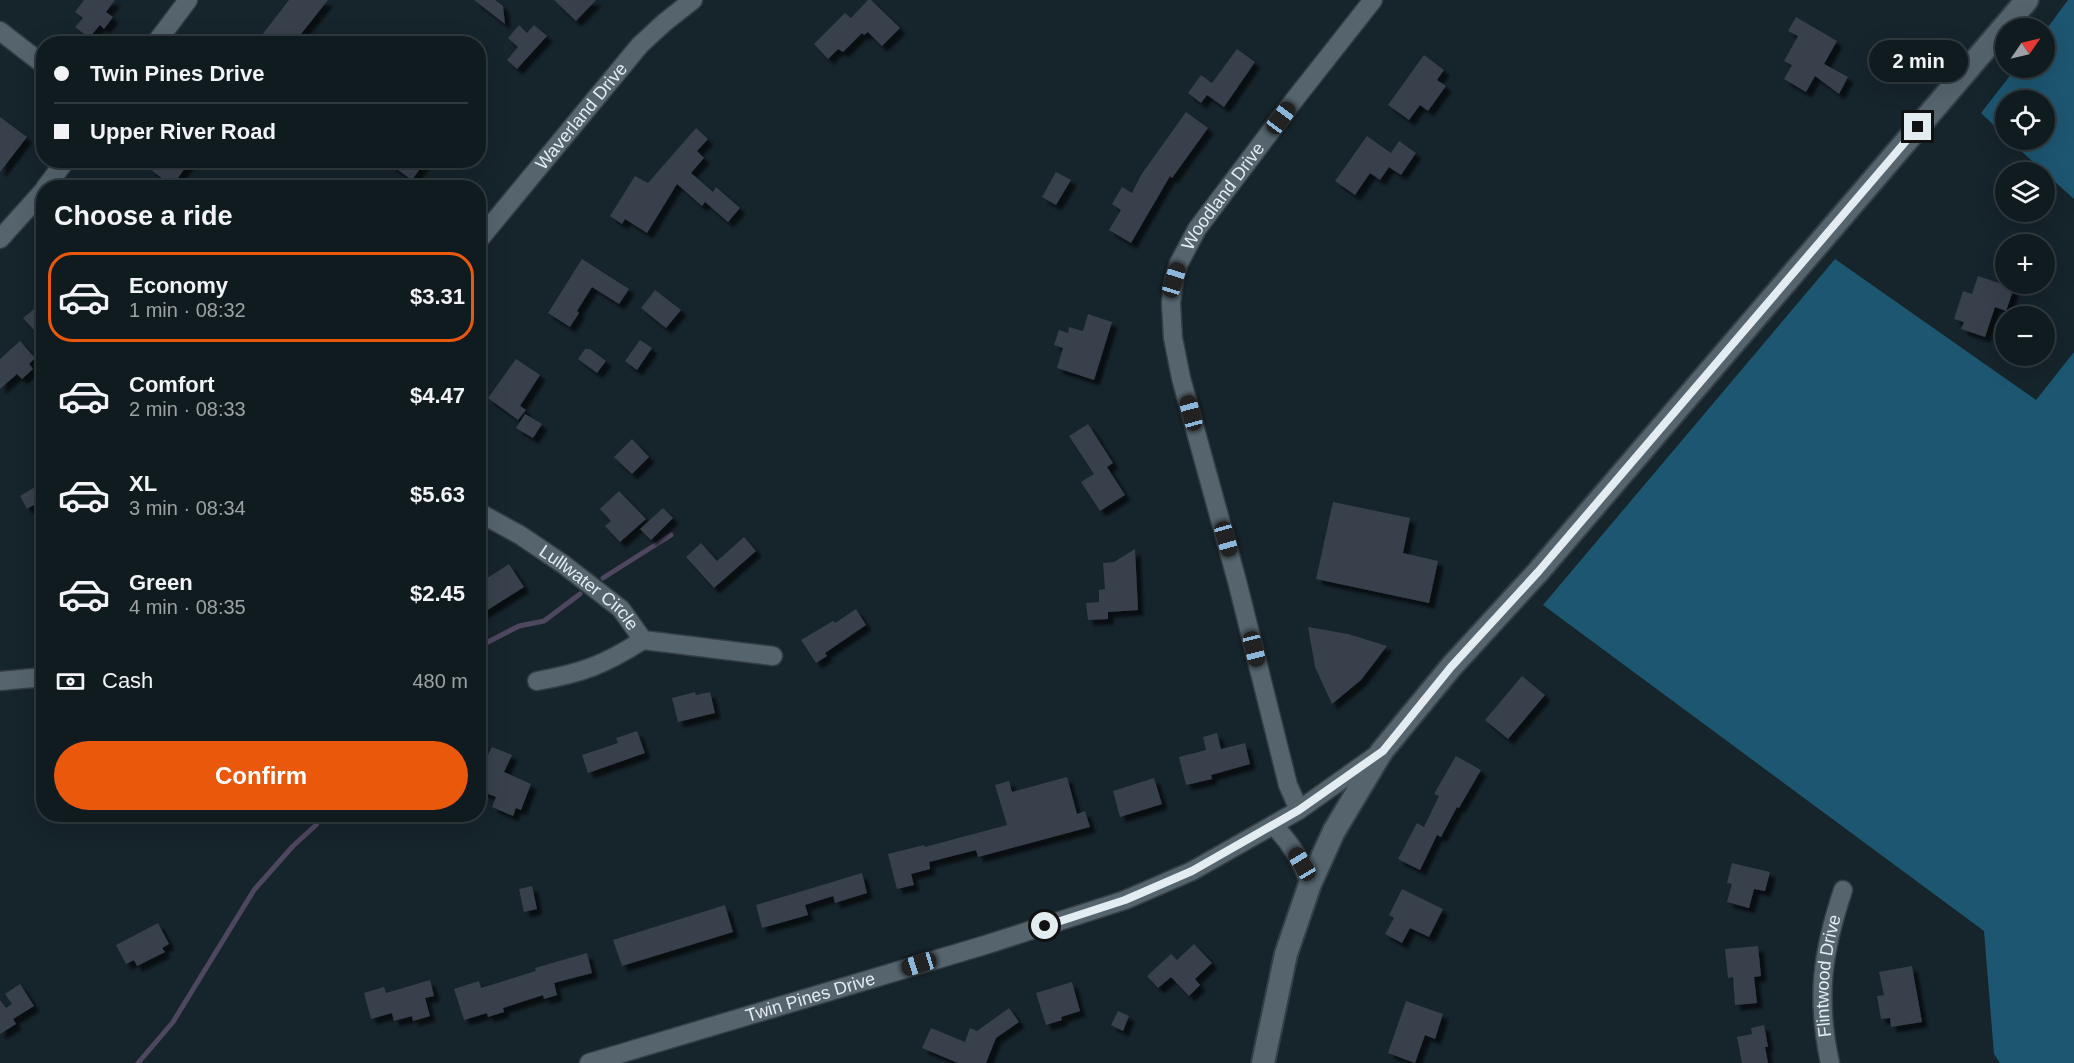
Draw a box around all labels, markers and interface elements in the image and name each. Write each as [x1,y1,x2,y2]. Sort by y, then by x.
north arrow [1995,18,2055,78]
map controls [1995,18,2055,366]
callout: 2 min [1868,40,1968,82]
text: 2 min [1892,50,1945,72]
street label: Waverland Drive [531,59,631,174]
text: Twin Pines Drive [90,61,264,86]
button: locate [1995,90,2055,150]
car [1263,98,1299,138]
route end [1904,113,1931,140]
text: Upper River Road [90,119,276,144]
street label: Woodland Drive [1178,139,1268,253]
button: layers [1995,162,2055,222]
text: Choose a ride [54,201,233,231]
button: + [1995,234,2055,294]
car [1160,260,1188,300]
icon: car [57,270,111,324]
text: Economy [129,273,228,298]
text: $3.31 [410,284,465,309]
text: 1 min · 08:32 [129,299,246,321]
button: − [1995,306,2055,366]
icon: car [57,369,111,423]
text: Comfort [129,372,215,397]
text: $4.47 [410,383,465,408]
car [1178,393,1204,433]
text: 2 min · 08:33 [129,398,246,420]
icon: car [57,468,111,522]
text: XL [129,471,157,496]
text: $5.63 [410,482,465,507]
text: 3 min · 08:34 [129,497,246,519]
car [1212,519,1240,559]
street label: Lullwater Circle [536,541,643,634]
icon: car [57,567,111,621]
text: Green [129,570,193,595]
text: $2.45 [410,581,465,606]
text: 4 min · 08:35 [129,596,246,618]
car [1241,629,1267,669]
icon: cash [54,665,87,698]
text: Cash [102,668,153,693]
text: 480 m [412,670,468,692]
button: Confirm [54,741,468,810]
car [1285,844,1319,884]
route start [1031,912,1058,939]
street label: Flintwood Drive [1812,912,1845,1039]
car [899,950,939,978]
street label: Twin Pines Drive [743,968,878,1026]

